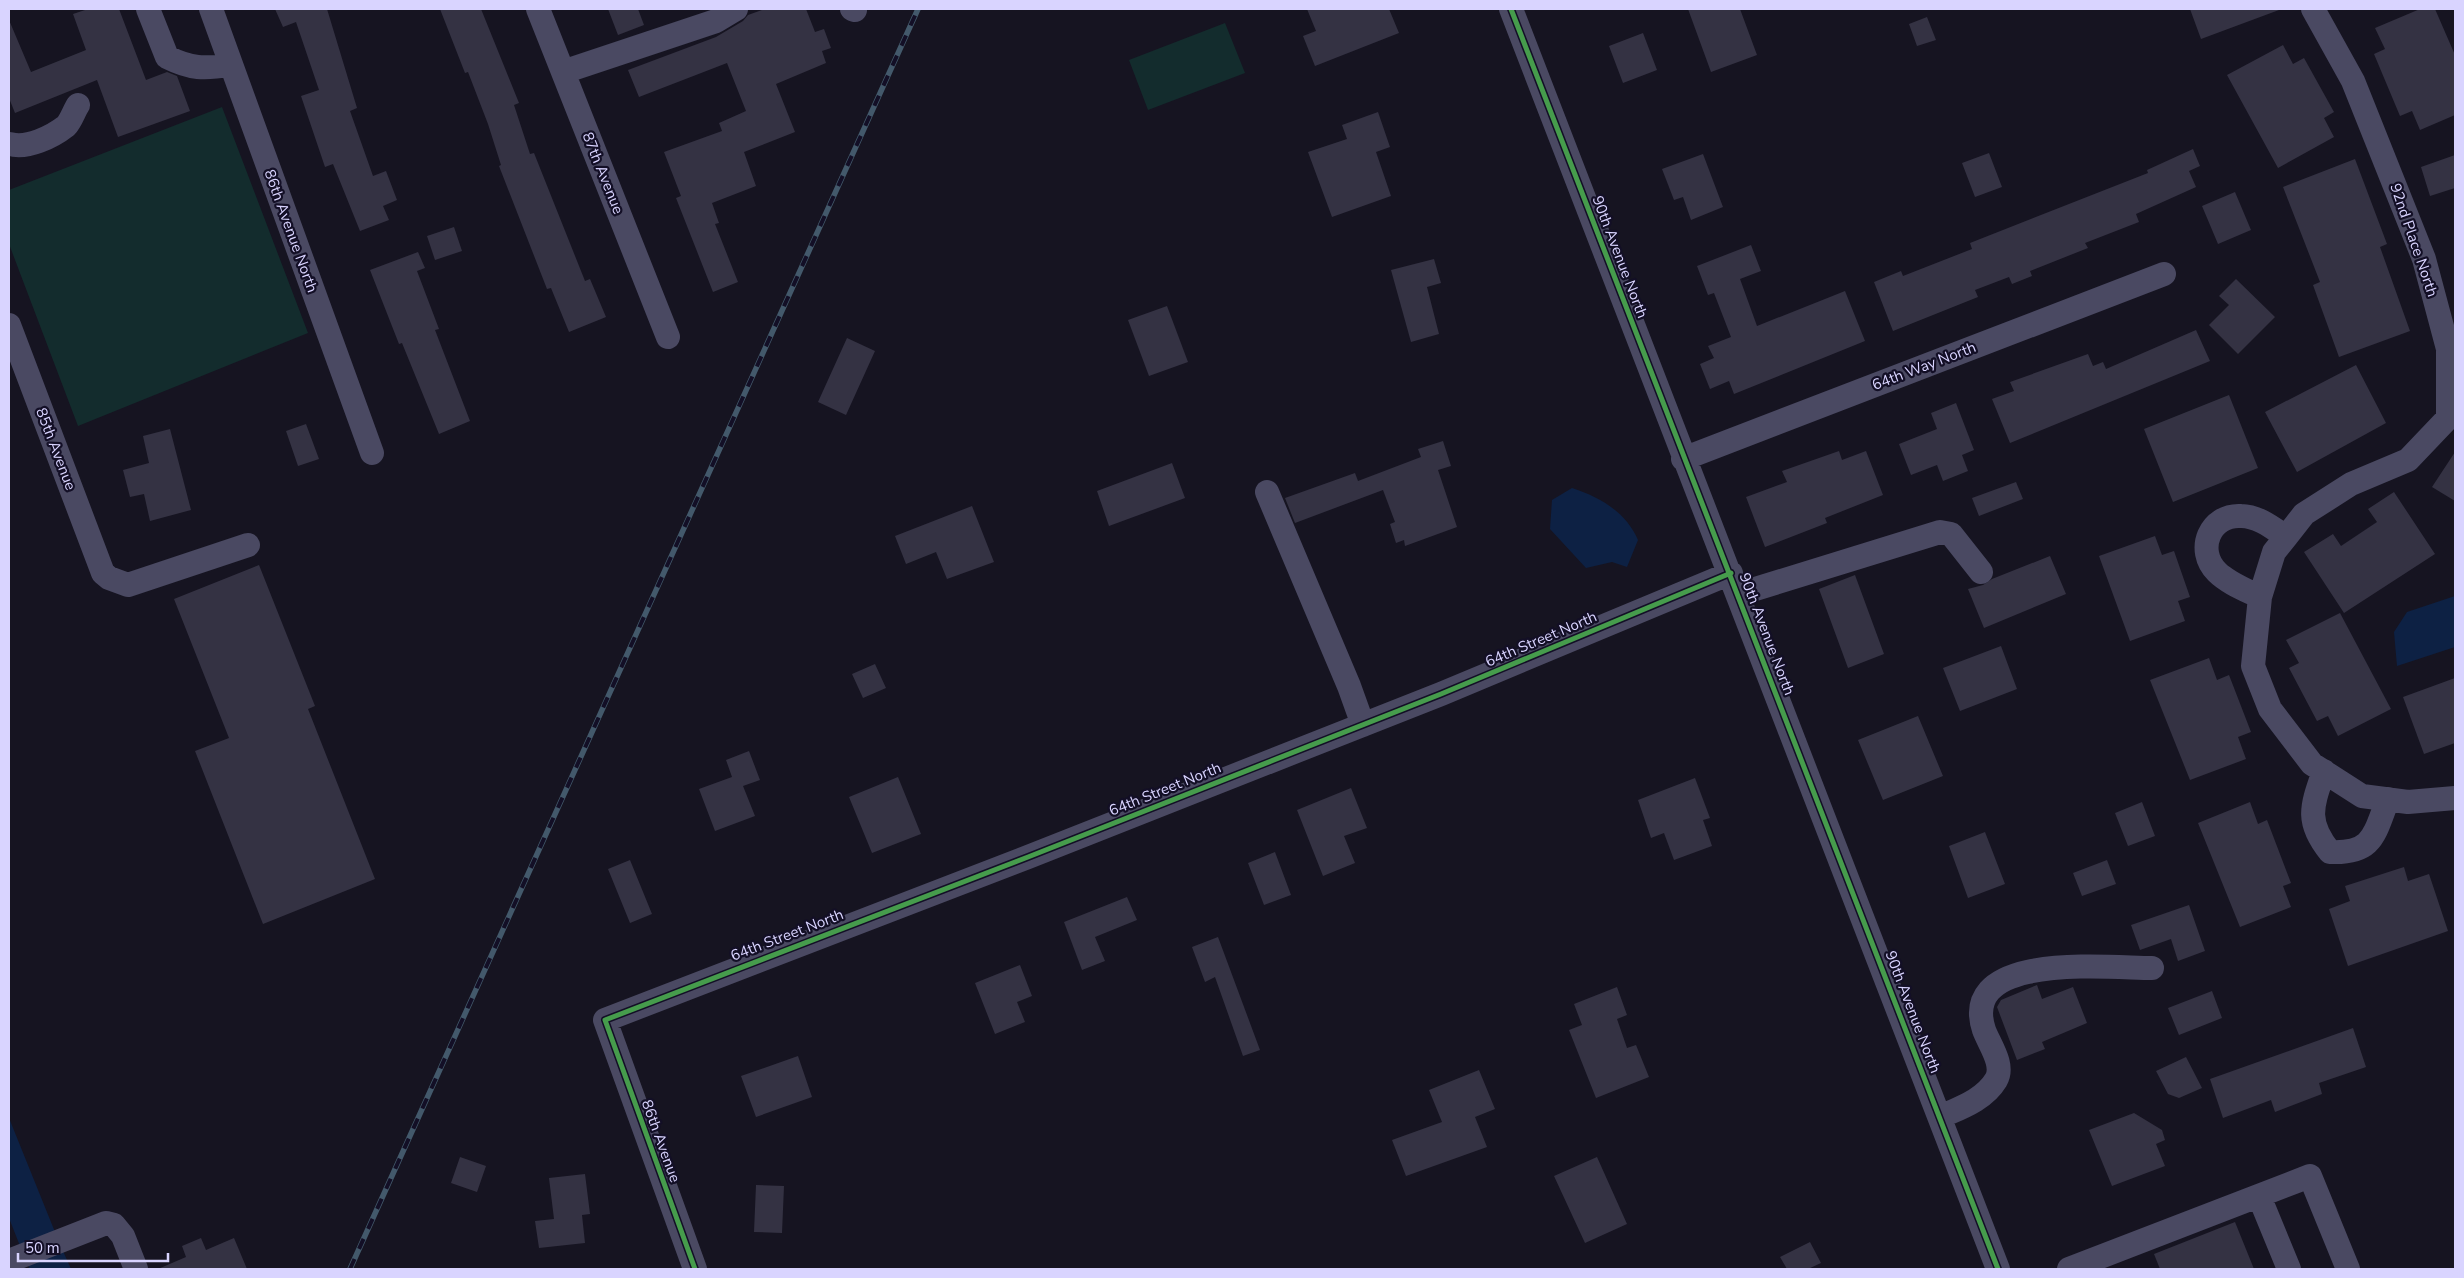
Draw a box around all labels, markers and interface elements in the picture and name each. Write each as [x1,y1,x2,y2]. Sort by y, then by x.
street label: 87th Avenue [577,129,629,217]
street label: 86th Avenue North [259,167,323,295]
street label: 92nd Place North [2385,181,2443,299]
street label: 90th Avenue North [1587,193,1653,321]
street label: 64th Way North [1869,337,1979,395]
street label: 85th Avenue [31,405,81,493]
street label: 90th Avenue North [1734,570,1800,698]
street label: 64th Street North [1482,606,1600,672]
street label: 64th Street North [1106,757,1224,821]
street label: 64th Street North [728,904,846,966]
street label: 90th Avenue North [1880,948,1946,1076]
street label: 86th Avenue [637,1097,685,1185]
scale bar [18,1230,168,1262]
text: 50 m [25,1238,60,1258]

